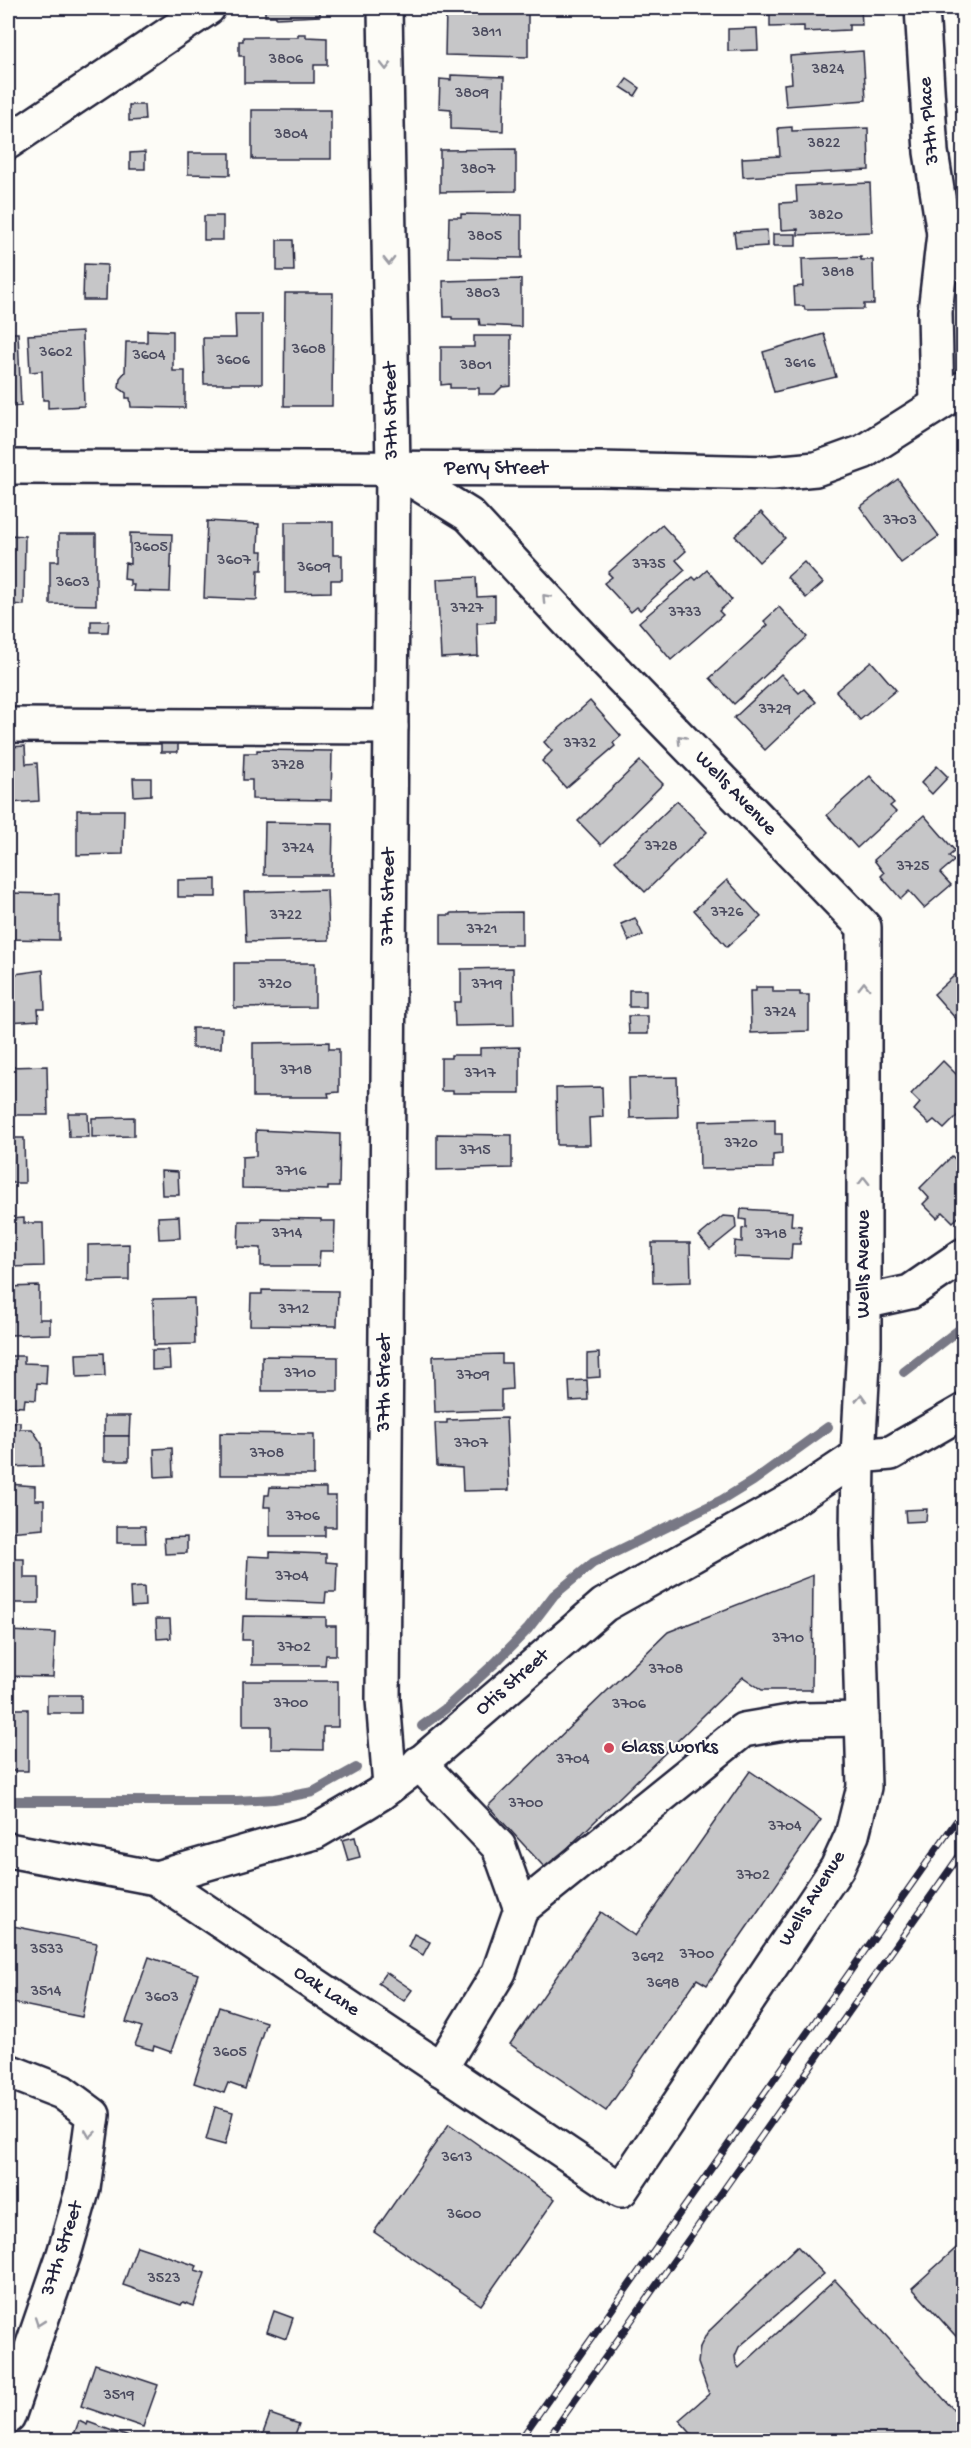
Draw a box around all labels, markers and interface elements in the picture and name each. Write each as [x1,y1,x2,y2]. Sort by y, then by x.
house number: 3811 [471,24,502,43]
house number: 3806 [268,51,304,70]
one-way arrow [379,61,392,70]
house number: 3824 [811,61,845,80]
street label: 37th Place [915,75,945,167]
house number: 3809 [454,85,489,104]
house number: 3804 [273,126,308,145]
house number: 3822 [807,135,841,154]
house number: 3807 [460,161,496,180]
house number: 3820 [808,207,843,226]
house number: 3805 [467,228,502,247]
one-way arrow [383,256,395,265]
house number: 3818 [821,264,854,283]
house number: 3803 [465,285,500,304]
house number: 3608 [291,341,326,360]
house number: 3602 [38,344,73,363]
house number: 3604 [131,347,166,366]
house number: 3606 [215,352,251,371]
house number: 3616 [784,355,816,374]
house number: 3801 [459,357,492,376]
street label: 37th Street [380,360,404,461]
street label: Perry Street [443,458,550,481]
house number: 3703 [882,512,917,531]
house number: 3605 [133,539,168,558]
house number: 3607 [216,552,252,571]
house number: 3735 [631,556,666,575]
house number: 3609 [296,559,331,578]
house number: 3603 [55,574,90,593]
one-way arrow [542,594,553,605]
house number: 3727 [450,600,484,619]
house number: 3733 [667,604,702,623]
house number: 3729 [758,701,791,720]
house number: 3732 [563,735,597,754]
one-way arrow [677,735,688,746]
street label: Wells Avenue [689,747,781,841]
house number: 3728 [270,757,305,776]
house number: 3728 [643,838,678,857]
house number: 3724 [281,840,314,859]
street label: 37th Street [377,846,401,947]
house number: 3725 [896,858,929,877]
house number: 3726 [710,904,744,923]
house number: 3722 [269,907,302,926]
house number: 3721 [466,921,497,940]
house number: 3720 [257,976,292,995]
house number: 3719 [470,976,503,995]
one-way arrow [858,981,870,990]
house number: 3724 [763,1004,796,1023]
house number: 3718 [279,1062,312,1081]
house number: 3717 [463,1065,496,1084]
house number: 3720 [723,1135,758,1154]
house number: 3715 [458,1142,491,1161]
house number: 3716 [274,1163,307,1182]
one-way arrow [858,1176,870,1185]
street label: Wells Avenue [853,1209,876,1318]
house number: 3714 [271,1225,303,1244]
house number: 3718 [754,1226,787,1245]
house number: 3712 [278,1301,310,1320]
street label: 37th Street [374,1332,397,1433]
house number: 3710 [283,1365,316,1384]
house number: 3709 [455,1367,490,1386]
one-way arrow [855,1393,868,1402]
house number: 3707 [453,1435,489,1454]
house number: 3708 [249,1445,284,1464]
house number: 3706 [285,1508,321,1527]
house number: 3704 [274,1568,309,1587]
house number: 3710 [771,1630,804,1649]
house number: 3702 [276,1639,311,1658]
street label: Otis Street [471,1644,556,1721]
house number: 3708 [648,1661,683,1680]
house number: 3700 [273,1695,308,1714]
house number: 3706 [611,1696,647,1715]
place label: Glass works [621,1737,718,1760]
marker: Glass works [602,1741,616,1755]
house number: 3704 [555,1751,590,1770]
house number: 3700 [508,1795,543,1814]
house number: 3704 [767,1818,802,1837]
street label: Wells Avenue [775,1846,852,1951]
house number: 3702 [735,1867,770,1886]
house number: 3533 [29,1941,64,1960]
house number: 3700 [679,1946,714,1965]
house number: 3692 [631,1949,664,1968]
street label: Oak Lane [288,1961,364,2023]
house number: 3698 [645,1975,680,1994]
house number: 3514 [30,1983,62,2002]
house number: 3603 [144,1989,179,2008]
house number: 3605 [212,2044,247,2063]
one-way arrow [84,2130,97,2139]
house number: 3613 [440,2149,473,2168]
street label: 37th Street [37,2197,90,2300]
house number: 3600 [446,2206,481,2225]
house number: 3523 [147,2270,180,2289]
one-way arrow [34,2316,47,2327]
house number: 3519 [102,2387,135,2406]

